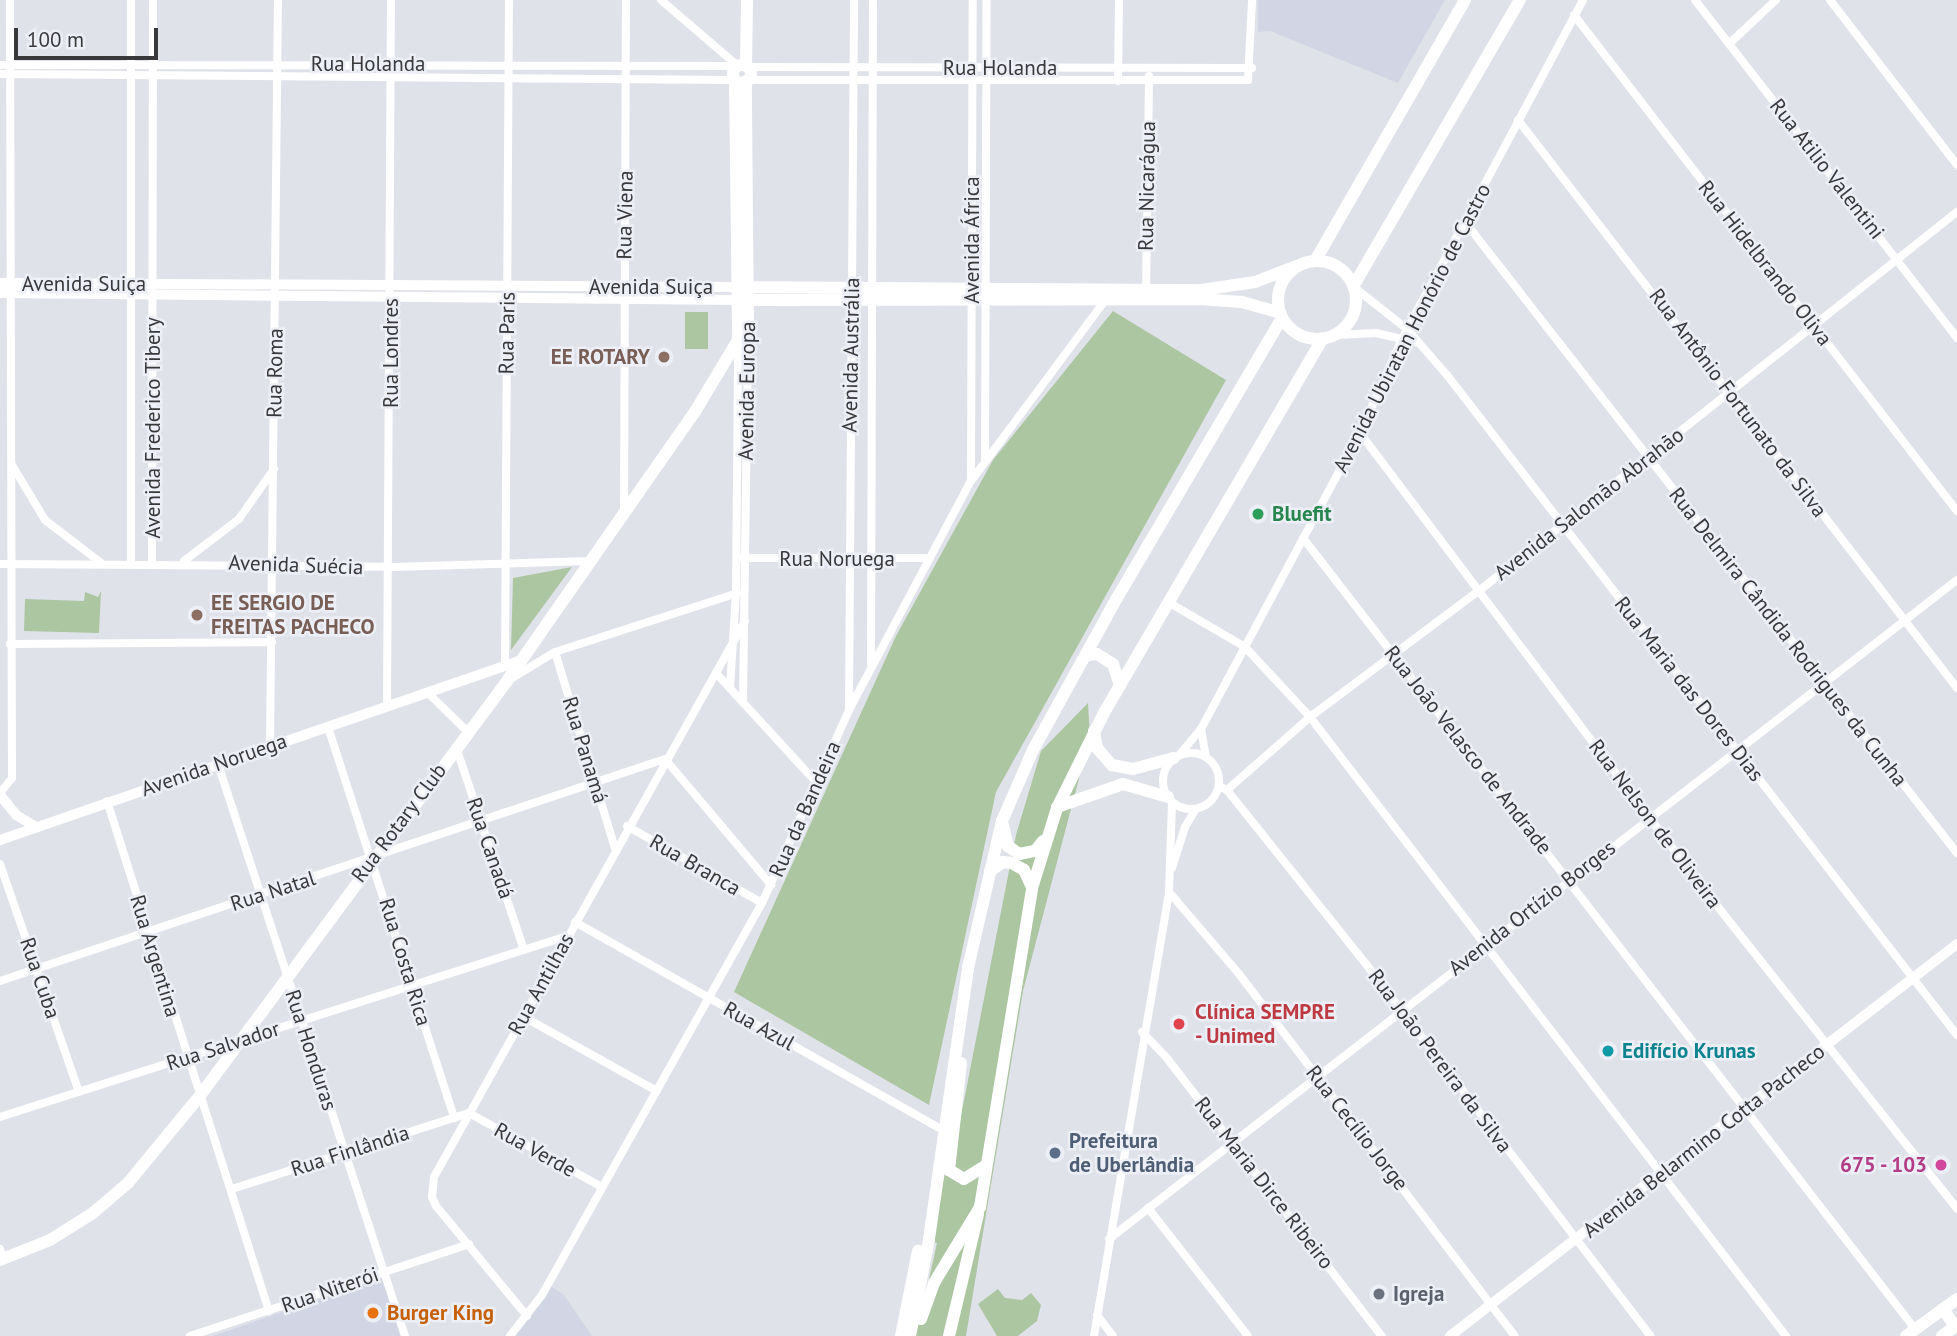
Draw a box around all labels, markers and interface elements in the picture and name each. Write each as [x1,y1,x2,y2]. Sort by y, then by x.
scale bar [18,14,161,58]
text: 100 m [27,26,84,53]
street label: Rua Holanda [311,51,425,77]
street label: Rua Holanda [943,55,1057,81]
street label: Rua Atilio Valentini [1764,93,1890,245]
street label: Rua Nicarágua [1133,121,1161,251]
street label: Rua Viena [612,170,638,260]
street label: Rua Hidelbrando Oliva [1693,175,1837,351]
street label: Avenida África [959,176,985,304]
street label: Avenida Ubiratan Honório de Castro [1328,179,1496,477]
street label: Avenida Suiça [22,271,146,297]
street label: Avenida Suiça [589,274,713,300]
street label: Avenida Austrália [837,277,865,433]
street label: Rua Antônio Fortunato da Silva [1644,284,1832,522]
street label: Rua Paris [494,291,520,375]
street label: Rua Londres [378,298,404,408]
street label: Avenida Frederico Tibery [140,317,166,539]
street label: Avenida Europa [733,321,761,461]
street label: Rua Roma [262,328,288,418]
place label: EE ROTARY [551,344,650,370]
marker: EE ROTARY [656,349,672,365]
street label: Avenida Salomão Abrahão [1489,422,1689,586]
street label: Rua Delmira Cândida Rodrigues da Cunha [1663,483,1913,791]
place label: Bluefit [1272,501,1331,527]
marker: Bluefit [1250,506,1266,522]
street label: Rua Noruega [779,546,895,572]
street label: Avenida Suécia [228,550,364,580]
place label: EE SERGIO DE FREITAS PACHECO [211,590,375,640]
street label: Rua Maria das Dores Dias [1609,592,1769,786]
marker: EE SERGIO DE FREITAS PACHECO [189,607,205,623]
street label: Rua João Velasco de Andrade [1378,640,1558,860]
street label: Rua Panamá [557,694,613,806]
street label: Avenida Noruega [138,728,290,802]
street label: Rua Nelson de Oliveira [1583,734,1727,914]
street label: Rua da Bandeira [764,737,846,881]
street label: Rua Rotary Club [346,758,452,888]
street label: Rua Canadá [461,794,519,902]
street label: Rua Branca [645,829,745,901]
street label: Avenida Ortízio Borges [1444,835,1620,981]
street label: Rua Natal [227,865,319,917]
street label: Rua Argentina [124,892,186,1020]
street label: Rua Costa Rica [374,895,436,1029]
street label: Rua Antilhas [503,928,579,1040]
street label: Rua Cuba [14,934,66,1022]
street label: Rua João Pereira da Silva [1363,964,1517,1158]
street label: Rua Honduras [280,986,342,1114]
street label: Rua Azul [719,996,799,1056]
place label: Clínica SEMPRE - Unimed [1195,999,1335,1049]
marker: Clínica SEMPRE - Unimed [1169,1014,1189,1034]
street label: Rua Salvador [163,1016,283,1076]
place label: Edifício Krunas [1622,1038,1756,1064]
street label: Avenida Belarmino Cotta Pacheco [1578,1039,1830,1243]
marker: Edifício Krunas [1600,1043,1616,1059]
street label: Rua Cecílio Jorge [1300,1061,1414,1195]
street label: Rua Maria Dirce Ribeiro [1189,1092,1339,1274]
street label: Rua Verde [489,1117,581,1183]
street label: Rua Finlândia [288,1120,412,1182]
place label: Prefeitura de Uberlândia [1069,1128,1194,1178]
marker: Prefeitura de Uberlândia [1047,1145,1063,1161]
place label: 675 - 103 [1837,1152,1927,1178]
marker: 675 - 103 [1933,1157,1949,1173]
street label: Rua Niterói [278,1262,382,1318]
place label: Igreja [1393,1281,1444,1307]
marker: Igreja [1371,1286,1387,1302]
place label: Burger King [387,1300,494,1326]
marker: Burger King [365,1305,381,1321]

